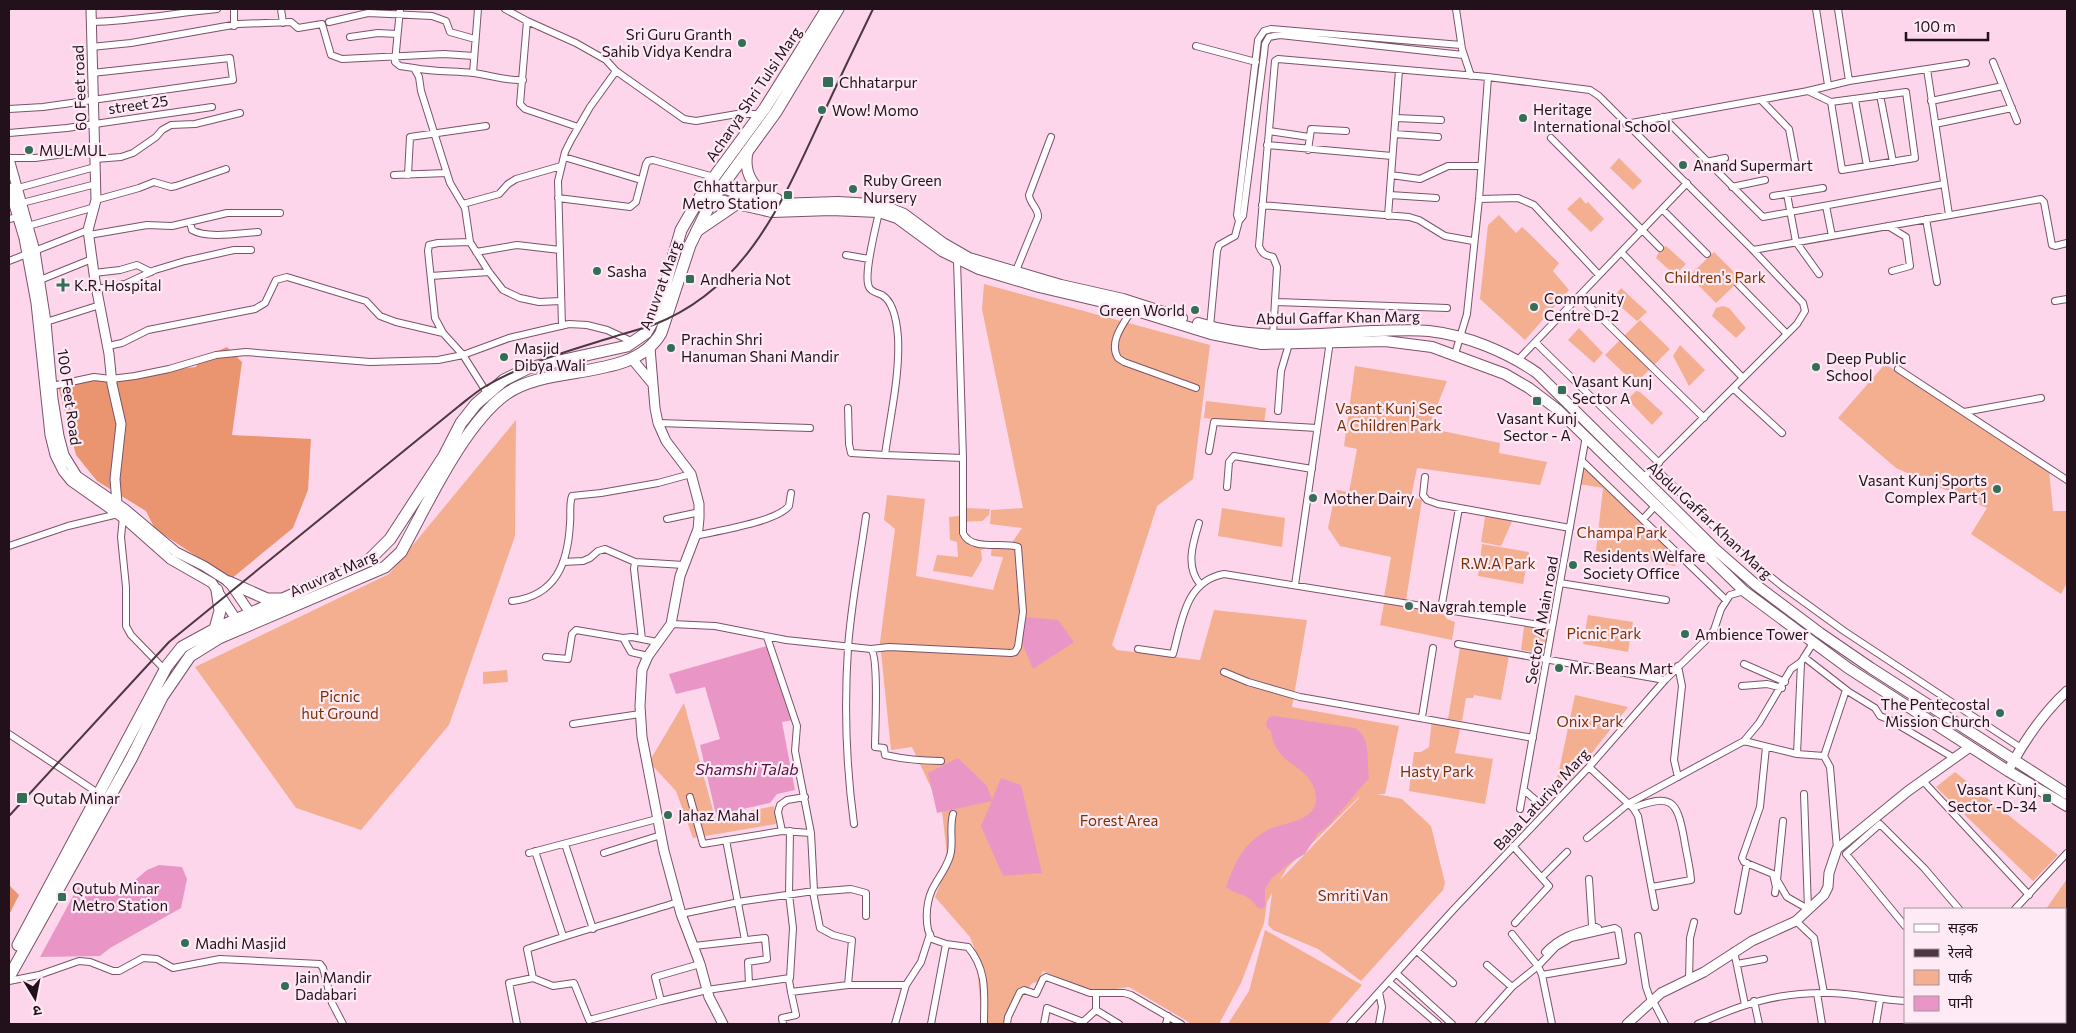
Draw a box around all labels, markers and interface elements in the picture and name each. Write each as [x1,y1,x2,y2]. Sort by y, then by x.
scale bar [1906,10,1988,42]
text: 100 m [1914,17,1956,35]
street label: Acharya Shri Tulsi Marg [701,23,805,165]
place label: Sri Guru Granth Sahib Vidya Kendra [602,25,732,60]
marker: Sri Guru Granth Sahib Vidya Kendra [736,37,748,49]
street label: 60 Feet road [69,45,89,131]
place label: Chhatarpur [839,73,918,91]
marker: Chhatarpur [821,75,835,89]
street label: street 25 [107,91,169,117]
place label: Heritage International School [1533,100,1671,135]
place label: Wow! Momo [832,101,919,119]
marker: Wow! Momo [816,104,828,116]
marker: Heritage International School [1517,112,1529,124]
place label: MULMUL [39,141,107,159]
marker: MULMUL [23,144,35,156]
place label: Anand Supermart [1693,156,1813,174]
marker: Anand Supermart [1677,159,1689,171]
place label: Ruby Green Nursery [863,171,942,206]
place label: Chhattarpur Metro Station [682,177,778,212]
marker: Ruby Green Nursery [847,183,859,195]
marker: Chhattarpur Metro Station [782,189,794,201]
street label: Anuvrat Marg [635,238,685,332]
place label: Sasha [607,262,647,280]
marker: Sasha [591,265,603,277]
park label: Children's Park [1664,268,1766,286]
place label: Andheria Not [700,270,791,288]
marker: Andheria Not [684,273,696,285]
place label: K.R. Hospital [74,276,161,294]
marker: K.R. Hospital [56,278,70,292]
place label: Community Centre D-2 [1544,289,1624,324]
place label: Green World [1099,301,1185,319]
marker: Community Centre D-2 [1528,301,1540,313]
marker: Green World [1189,304,1201,316]
street label: Abdul Gaffar Khan Marg [1256,307,1420,327]
place label: Prachin Shri Hanuman Shani Mandir [681,330,839,365]
place label: Masjid Dibya Wali [514,339,586,374]
marker: Prachin Shri Hanuman Shani Mandir [665,342,677,354]
street label: 100 Feet Road [54,348,86,446]
place label: Deep Public School [1826,349,1906,384]
marker: Masjid Dibya Wali [498,351,510,363]
marker: Deep Public School [1810,361,1822,373]
place label: Vasant Kunj Sector A [1572,372,1652,407]
marker: Vasant Kunj Sector A [1556,384,1568,396]
marker: Vasant Kunj Sector - A [1531,395,1543,407]
park label: Vasant Kunj Sec A Children Park [1335,399,1443,434]
place label: Vasant Kunj Sector - A [1497,409,1577,444]
street label: Abdul Gaffar Khan Marg [1644,457,1776,583]
place label: Vasant Kunj Sports Complex Part 1 [1858,471,1987,506]
marker: Vasant Kunj Sports Complex Part 1 [1991,483,2003,495]
place label: Mother Dairy [1323,489,1414,507]
marker: Mother Dairy [1307,492,1319,504]
park label: Champa Park [1577,523,1667,541]
street label: Anuvrat Marg [286,546,380,600]
place label: Residents Welfare Society Office [1583,547,1705,582]
park label: R.W.A Park [1460,554,1536,572]
street label: Sector A Main road [1521,555,1561,685]
marker: Residents Welfare Society Office [1567,559,1579,571]
place label: Navgrah temple [1419,597,1526,615]
marker: Navgrah temple [1403,600,1415,612]
park label: Picnic Park [1567,624,1641,642]
place label: Ambience Tower [1695,625,1809,643]
marker: Ambience Tower [1679,628,1691,640]
place label: Mr. Beans Mart [1569,659,1673,677]
marker: Mr. Beans Mart [1553,662,1565,674]
park label: Picnic hut Ground [301,687,379,722]
place label: The Pentecostal Mission Church [1881,695,1990,730]
marker: The Pentecostal Mission Church [1994,707,2006,719]
park label: Onix Park [1557,712,1623,730]
street label: Baba Laturiya Marg [1489,744,1593,854]
water label: Shamshi Talab [695,759,799,778]
park label: Hasty Park [1400,762,1474,780]
place label: Vasant Kunj Sector -D-34 [1948,780,2037,815]
place label: Qutab Minar [33,789,120,807]
marker: Qutab Minar [15,791,29,805]
marker: Vasant Kunj Sector -D-34 [2041,792,2053,804]
place label: Jahaz Mahal [678,806,759,824]
marker: Jahaz Mahal [662,809,674,821]
park label: Forest Area [1080,811,1158,829]
place label: Qutub Minar Metro Station [72,879,168,914]
park label: Smriti Van [1318,886,1388,904]
marker: Qutub Minar Metro Station [56,891,68,903]
legend [1904,908,2066,1023]
text: सड़क [1948,918,1978,936]
place label: Madhi Masjid [195,934,286,952]
marker: Madhi Masjid [179,937,191,949]
text: रेलवे [1947,943,1973,961]
place label: Jain Mandir Dadabari [295,968,372,1003]
text: पार्क [1948,968,1972,986]
north arrow [10,973,60,1023]
marker: Jain Mandir Dadabari [279,980,291,992]
text: पानी [1948,993,1974,1011]
text: उ [31,1002,43,1021]

